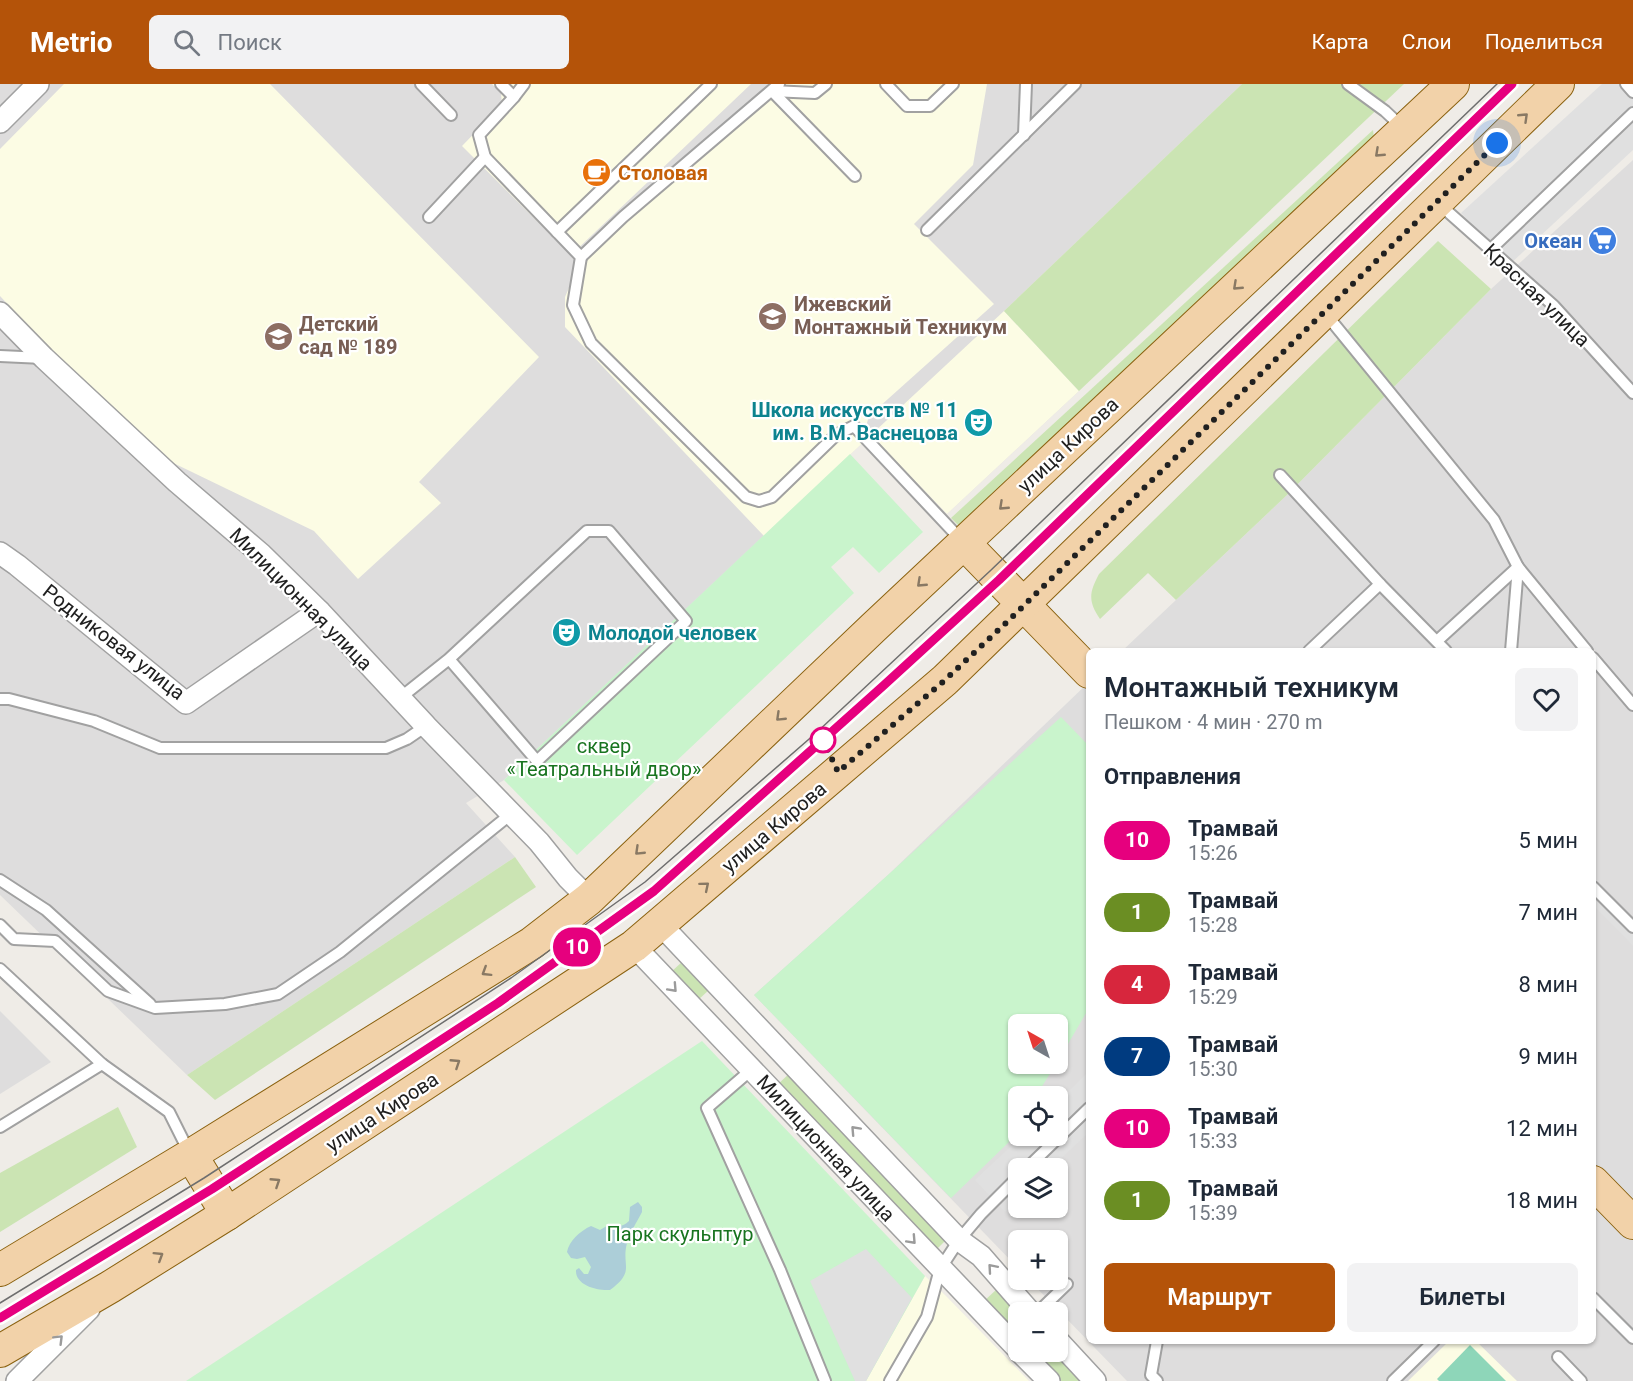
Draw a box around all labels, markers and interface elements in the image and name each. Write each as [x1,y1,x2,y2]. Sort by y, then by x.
search box [149,15,569,69]
text: Metrio [30,26,113,59]
icon: search [170,26,203,59]
text: Поиск [218,30,282,55]
text: Карта [1312,30,1369,54]
text: Слои [1402,30,1452,54]
text: Поделиться [1485,30,1603,54]
one-way arrow [1517,113,1527,124]
your location [1482,128,1512,158]
one-way arrow [1376,146,1386,157]
cafe icon: Столовая [581,157,613,189]
place label: Столовая [618,161,708,185]
supermarket icon: Океан [1587,225,1619,257]
place label: Океан [1524,229,1582,253]
street label: Красная улица [1479,238,1595,352]
one-way arrow [1233,279,1244,290]
place label: Ижевский Монтажный Техникум [794,292,1007,339]
school or university icon: Ижевский Монтажный Техникум [757,300,789,332]
place label: Детский сад № 189 [299,312,397,359]
school or university icon: Детский сад № 189 [262,320,294,352]
street label: улица Кирова [1013,392,1123,498]
place label: Школа искусств № 11 им. В.М. Васнецова [751,398,958,445]
theatre icon: Школа искусств № 11 им. В.М. Васнецова [963,406,995,438]
one-way arrow [999,499,1010,510]
street label: Милиционная улица [225,523,377,675]
one-way arrow [918,575,929,586]
street label: Родниковая улица [38,579,190,705]
theatre icon: Молодой человек [551,617,583,649]
place label: Молодой человек [588,621,757,645]
button: heart [1515,668,1578,731]
text: Монтажный техникум [1104,671,1399,704]
one-way arrow [776,709,787,720]
text: Пешком · 4 мин · 270 m [1104,710,1323,734]
unlabelled marker [810,727,836,753]
park label: сквер «Театральный двор» [507,734,701,781]
text: Отправления [1104,764,1241,789]
street label: улица Кирова [717,776,831,878]
text: Трамвай [1188,816,1278,841]
text: 10 [1125,828,1149,852]
text: 5 мин [1518,828,1578,853]
text: 15:26 [1188,841,1238,865]
one-way arrow [635,844,645,855]
one-way arrow [698,882,709,893]
text: Трамвай [1188,888,1278,913]
text: 1 [1131,900,1143,924]
text: 7 мин [1518,900,1578,925]
text: 15:28 [1188,913,1238,937]
line badge: 10 [550,928,604,966]
text: 10 [565,935,589,959]
text: Трамвай [1188,960,1278,985]
one-way arrow [482,964,492,976]
text: 4 [1131,972,1143,996]
text: 8 мин [1518,972,1578,997]
one-way arrow [666,981,677,992]
text: 15:29 [1188,985,1238,1009]
north arrow [1008,1014,1068,1074]
map controls [1008,1014,1068,1362]
text: Трамвай [1188,1032,1278,1057]
text: 7 [1131,1044,1143,1068]
text: 9 мин [1518,1044,1578,1069]
text: 15:30 [1188,1057,1238,1081]
one-way arrow [450,1059,460,1071]
street label: улица Кирова [321,1067,443,1157]
street label: Милиционная улица [752,1070,900,1226]
button: locate [1008,1086,1068,1146]
text: Трамвай [1188,1104,1278,1129]
text: 10 [1125,1116,1149,1140]
text: 12 мин [1506,1116,1578,1141]
one-way arrow [851,1126,862,1137]
text: 15:33 [1188,1129,1238,1153]
button: layers [1008,1158,1068,1218]
text: Трамвай [1188,1176,1278,1201]
one-way arrow [269,1178,280,1189]
text: 1 [1131,1188,1143,1212]
text: 18 мин [1506,1188,1578,1213]
text: 15:39 [1188,1201,1238,1225]
park label: Парк скульптур [607,1222,753,1246]
button: + [1008,1230,1068,1290]
one-way arrow [905,1233,916,1243]
one-way arrow [153,1252,163,1264]
button: Маршрут [1104,1263,1335,1332]
button: Билеты [1347,1263,1578,1332]
one-way arrow [988,1265,999,1275]
button: − [1008,1302,1068,1362]
one-way arrow [51,1336,62,1347]

